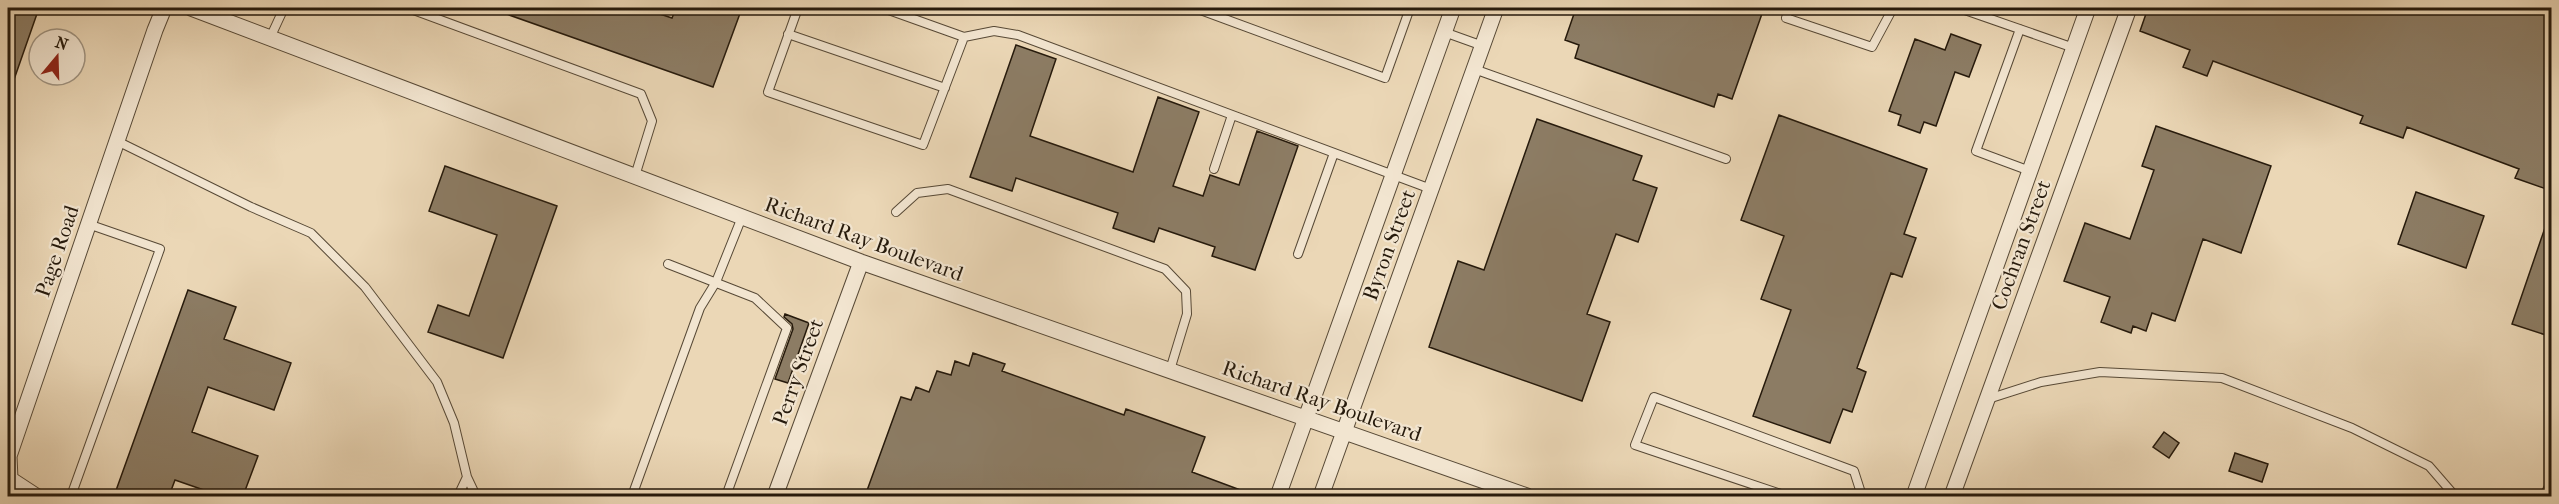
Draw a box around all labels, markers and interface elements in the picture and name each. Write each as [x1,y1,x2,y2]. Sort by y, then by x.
north arrow [27,27,87,87]
text: N [53,32,71,55]
street label: Cochran Street [1986,176,2056,313]
street label: Byron Street [1358,186,1420,304]
street label: Richard Ray Boulevard [762,192,967,286]
street label: Page Road [30,202,84,300]
street label: Perry Street [768,315,829,429]
street label: Richard Ray Boulevard [1219,356,1425,447]

